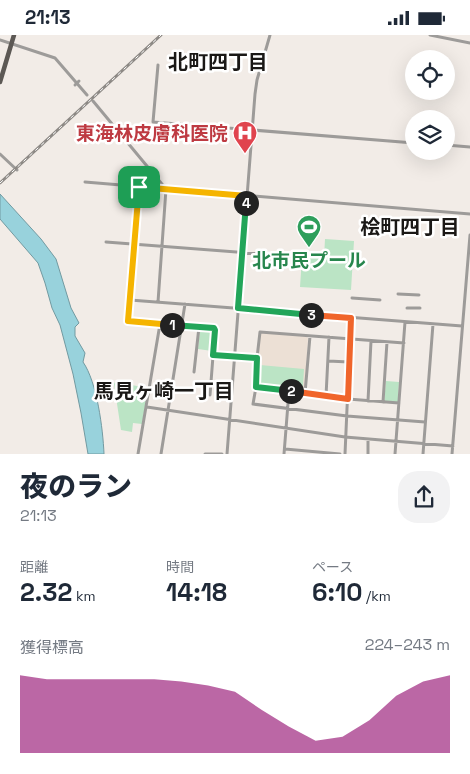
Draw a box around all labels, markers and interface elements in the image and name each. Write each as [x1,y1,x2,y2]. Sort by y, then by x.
text: 21:13 [25,5,71,30]
district label: 北町四丁目 [168,49,268,75]
map controls [405,50,455,160]
button: locate [405,50,455,100]
button: layers [405,110,455,160]
hospital icon: 東海林皮膚科医院 [232,120,258,154]
place label: 東海林皮膚科医院 [76,121,228,146]
pin [118,166,160,208]
icon: arrive [125,173,153,201]
pin: 4 [234,191,258,215]
text: 4 [242,194,251,212]
sports icon: 北市民プール [296,214,322,248]
district label: 桧町四丁目 [360,214,460,240]
place label: 北市民プール [252,248,366,273]
pin: 3 [298,303,324,327]
text: 3 [307,306,316,324]
pin: 1 [160,313,184,337]
text: 1 [169,316,176,334]
district label: 馬見ヶ崎一丁目 [94,378,234,404]
pin: 2 [278,379,304,403]
text: 2 [287,382,296,400]
text: 夜のラン [20,468,132,504]
button: share [398,471,450,523]
text: 21:13 [20,505,57,526]
text: 距離 [20,558,48,576]
text: 時間 [166,558,194,576]
text: ペース [312,558,353,576]
text: 2.32 [20,576,72,608]
text: 14:18 [166,576,227,608]
text: 6:10 [312,576,362,608]
text: km [72,587,96,605]
text: /km [362,587,391,605]
text: 224–243 m [365,634,450,655]
text: 獲得標高 [20,637,84,658]

